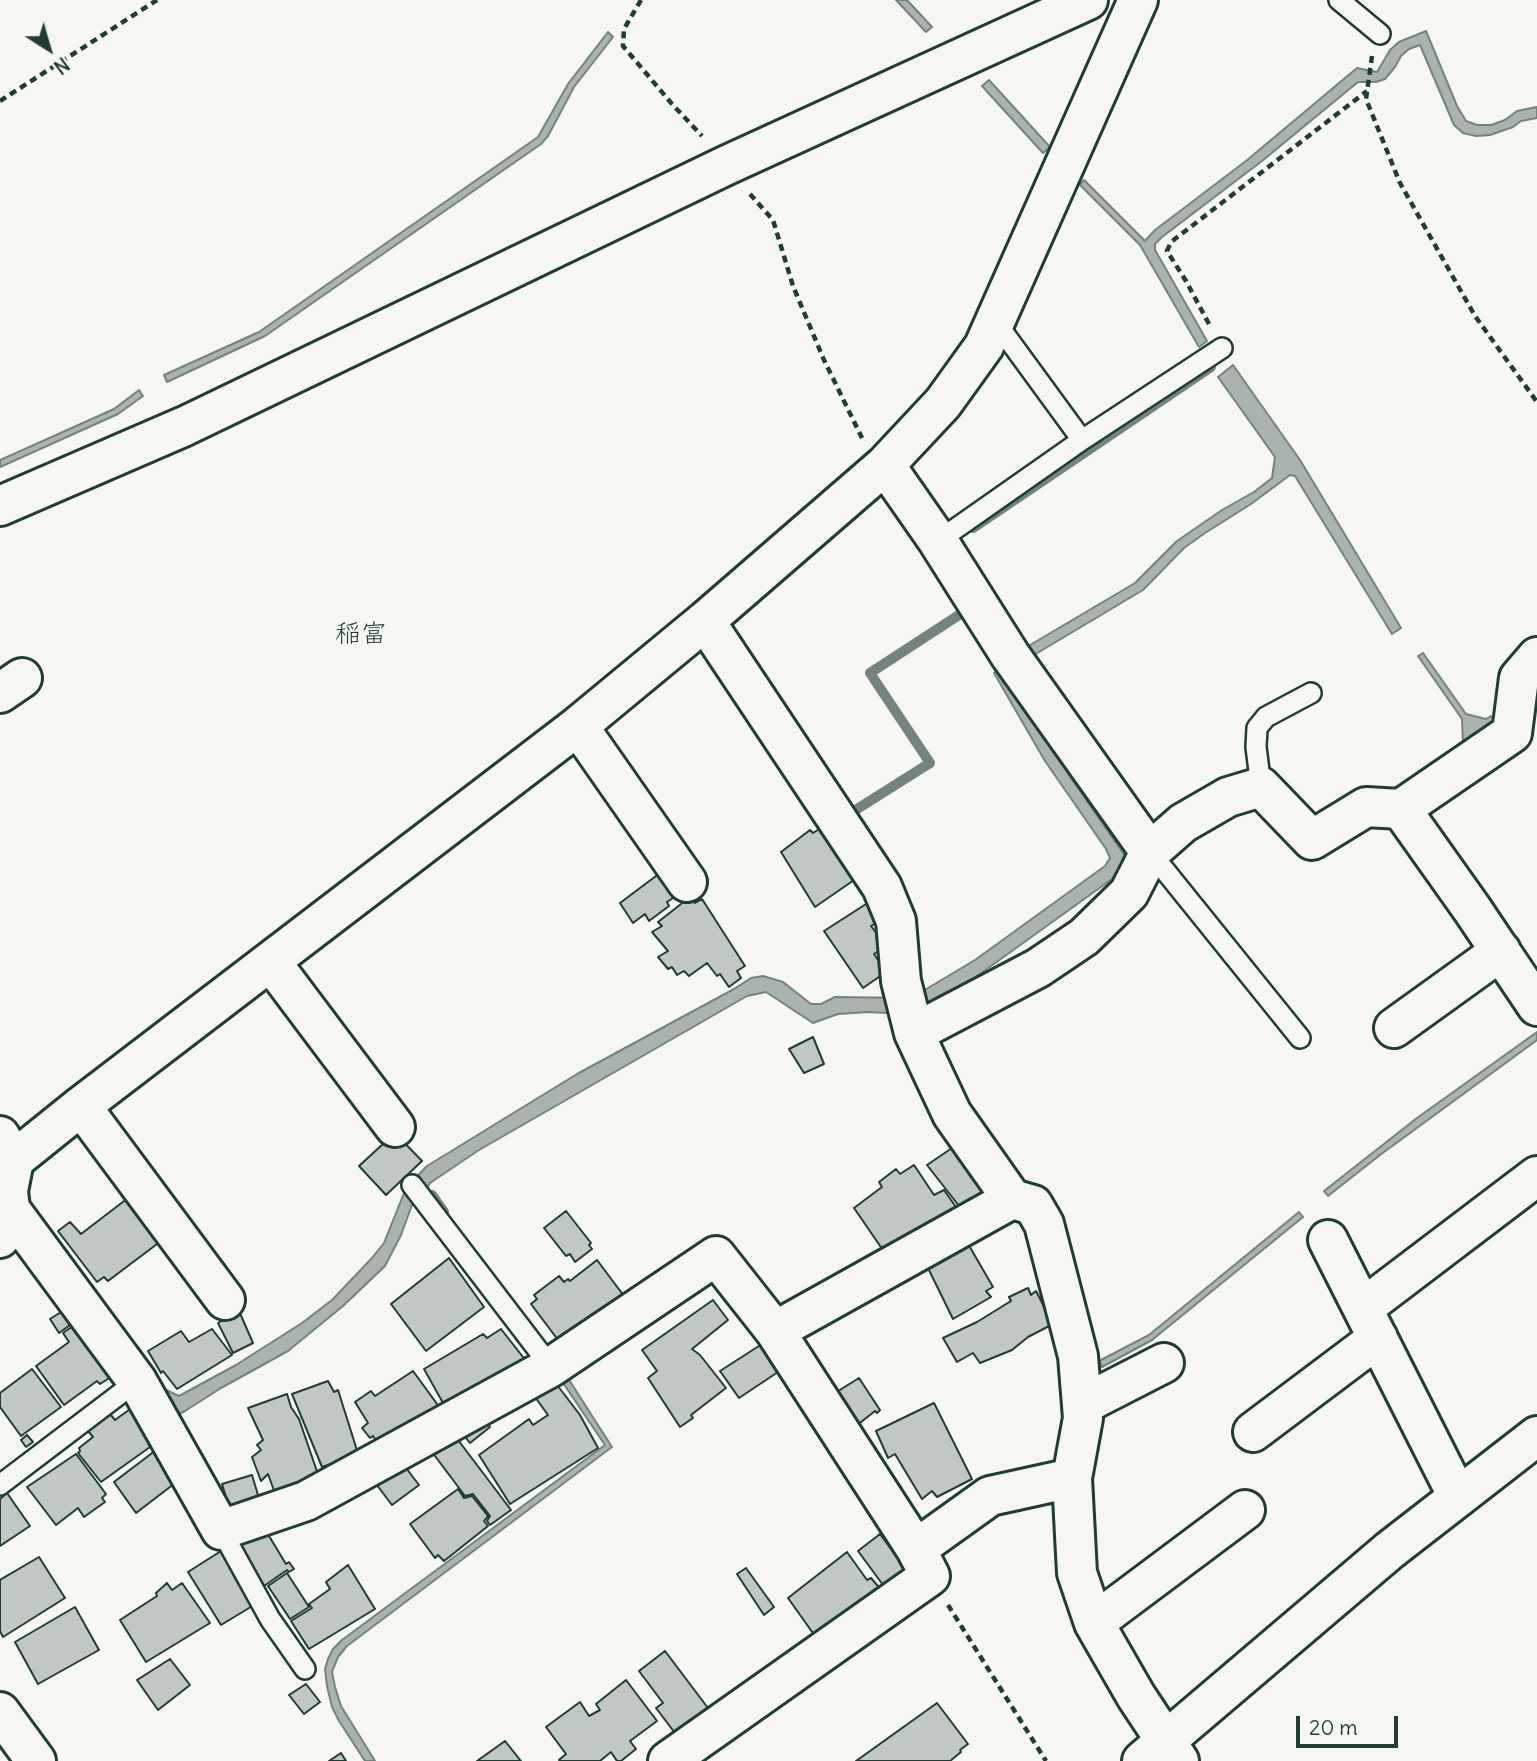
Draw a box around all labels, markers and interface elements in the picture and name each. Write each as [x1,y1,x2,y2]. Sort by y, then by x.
north arrow [14,14,84,84]
text: N [49,52,74,79]
district label: 稲富 [335,619,387,651]
scale bar [1299,1702,1400,1746]
text: 20 m [1309,1714,1358,1741]

